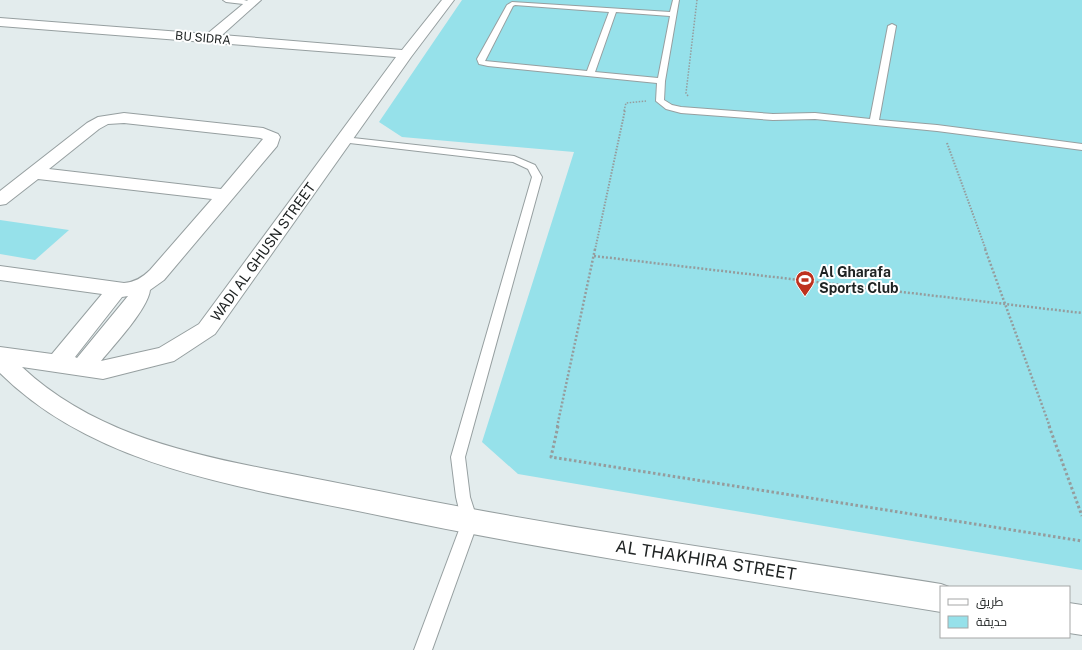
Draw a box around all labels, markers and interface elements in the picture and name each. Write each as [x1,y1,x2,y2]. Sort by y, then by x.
street label: BU SIDRA [175,29,232,47]
street label: WADI AL GHUSN STREET [207,180,319,324]
place label: Al Gharafa Sports Club [819,264,899,296]
sports icon: Al Gharafa Sports Club [794,269,816,297]
street label: AL THAKHIRA STREET [614,536,798,584]
legend [940,586,1070,638]
text: طريق [976,595,1004,609]
text: حديقة [976,615,1007,629]

